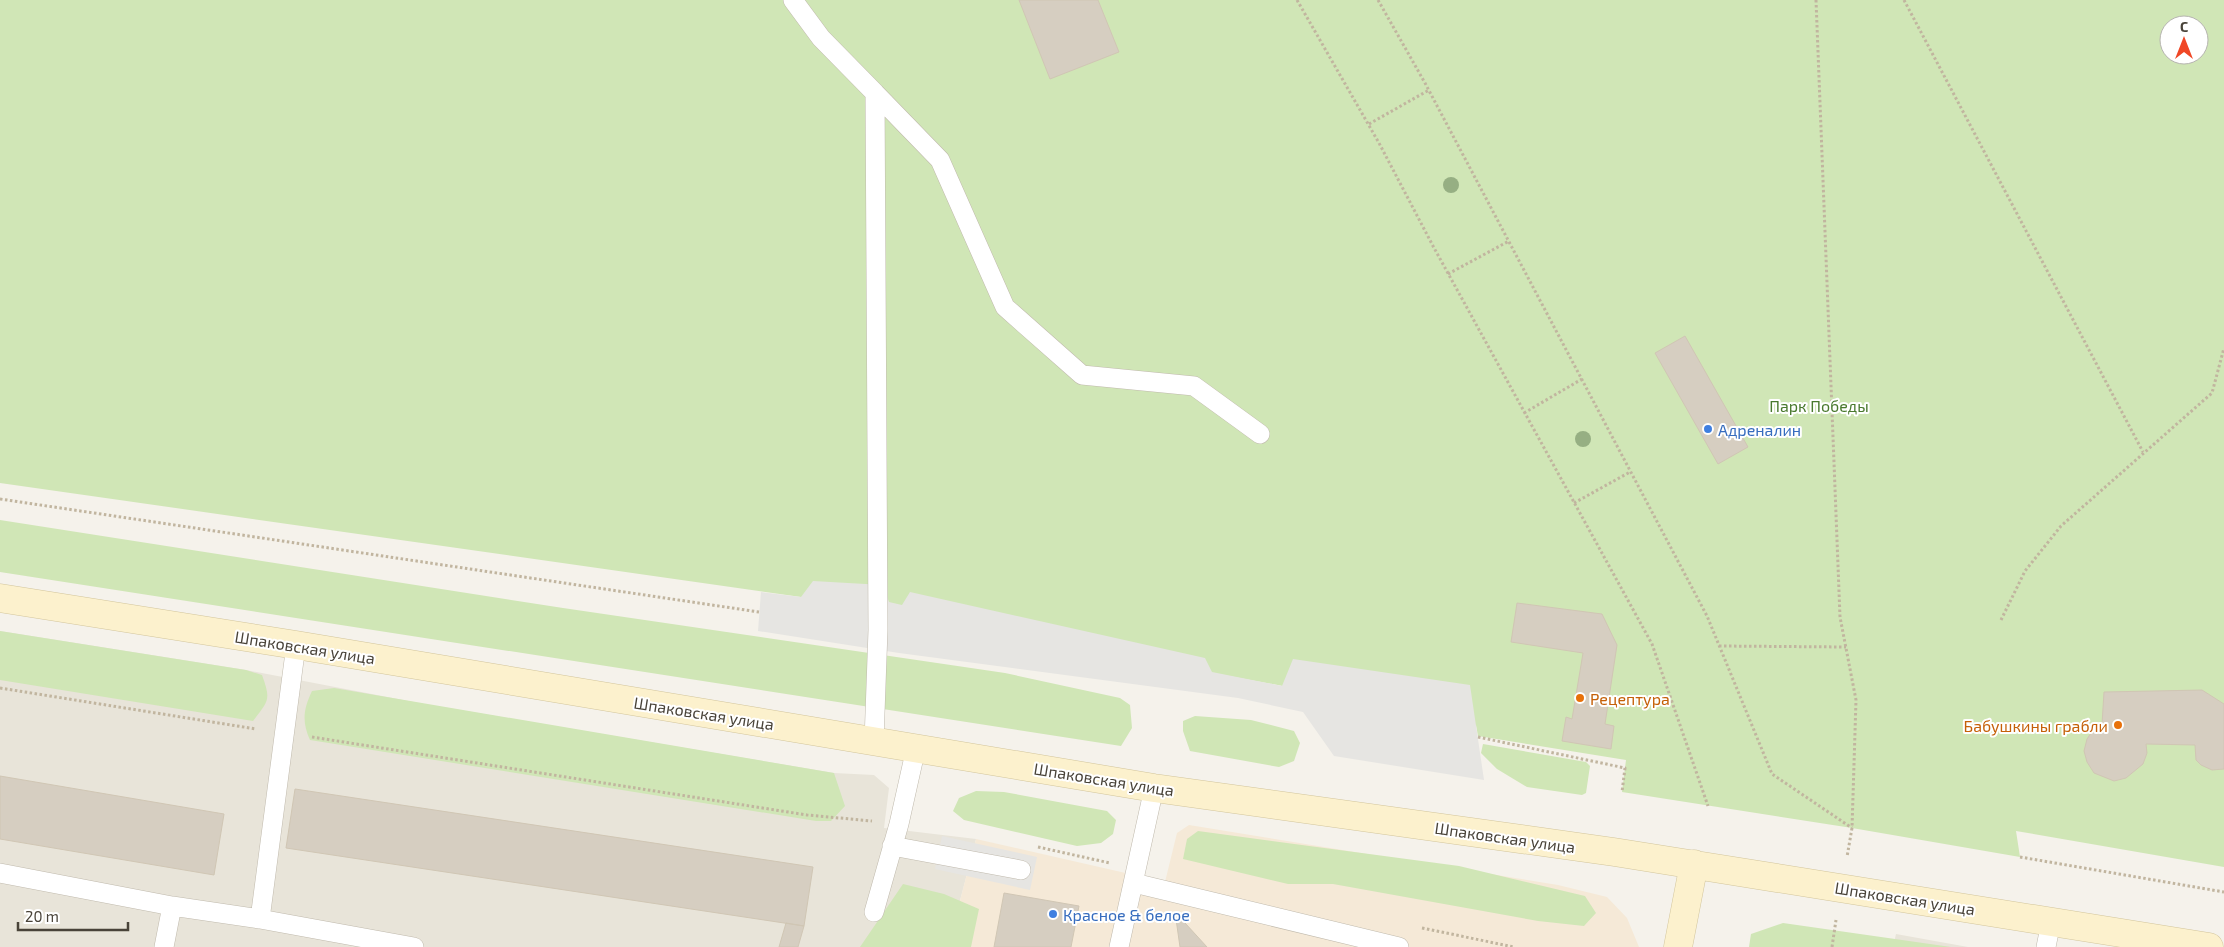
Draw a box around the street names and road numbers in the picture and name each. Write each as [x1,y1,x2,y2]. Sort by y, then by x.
street label: Шпаковская улица [233,627,376,668]
street label: Шпаковская улица [632,693,775,734]
street label: Шпаковская улица [1032,759,1175,800]
street label: Шпаковская улица [1433,818,1576,857]
street label: Шпаковская улица [1833,878,1976,919]

